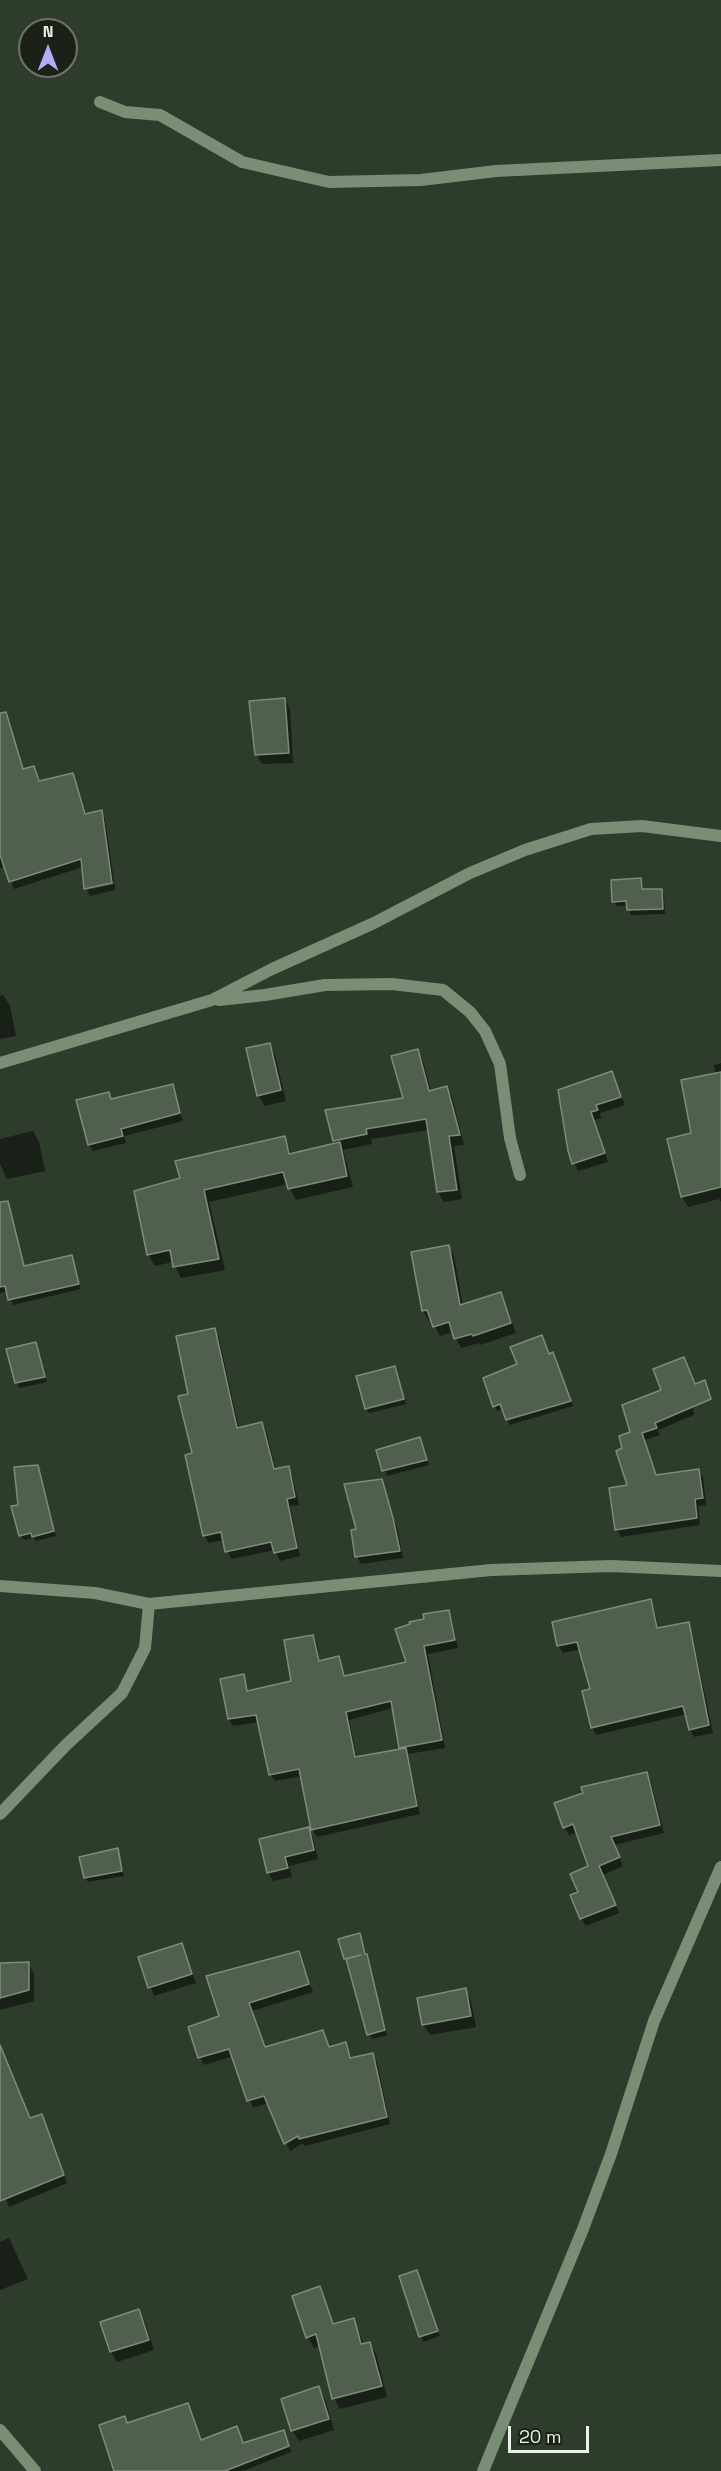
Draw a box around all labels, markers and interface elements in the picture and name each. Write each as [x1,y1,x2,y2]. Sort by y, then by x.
north arrow [18,18,78,78]
text: N [43,21,53,42]
scale bar [511,2414,592,2452]
text: 20 m [519,2425,562,2448]

